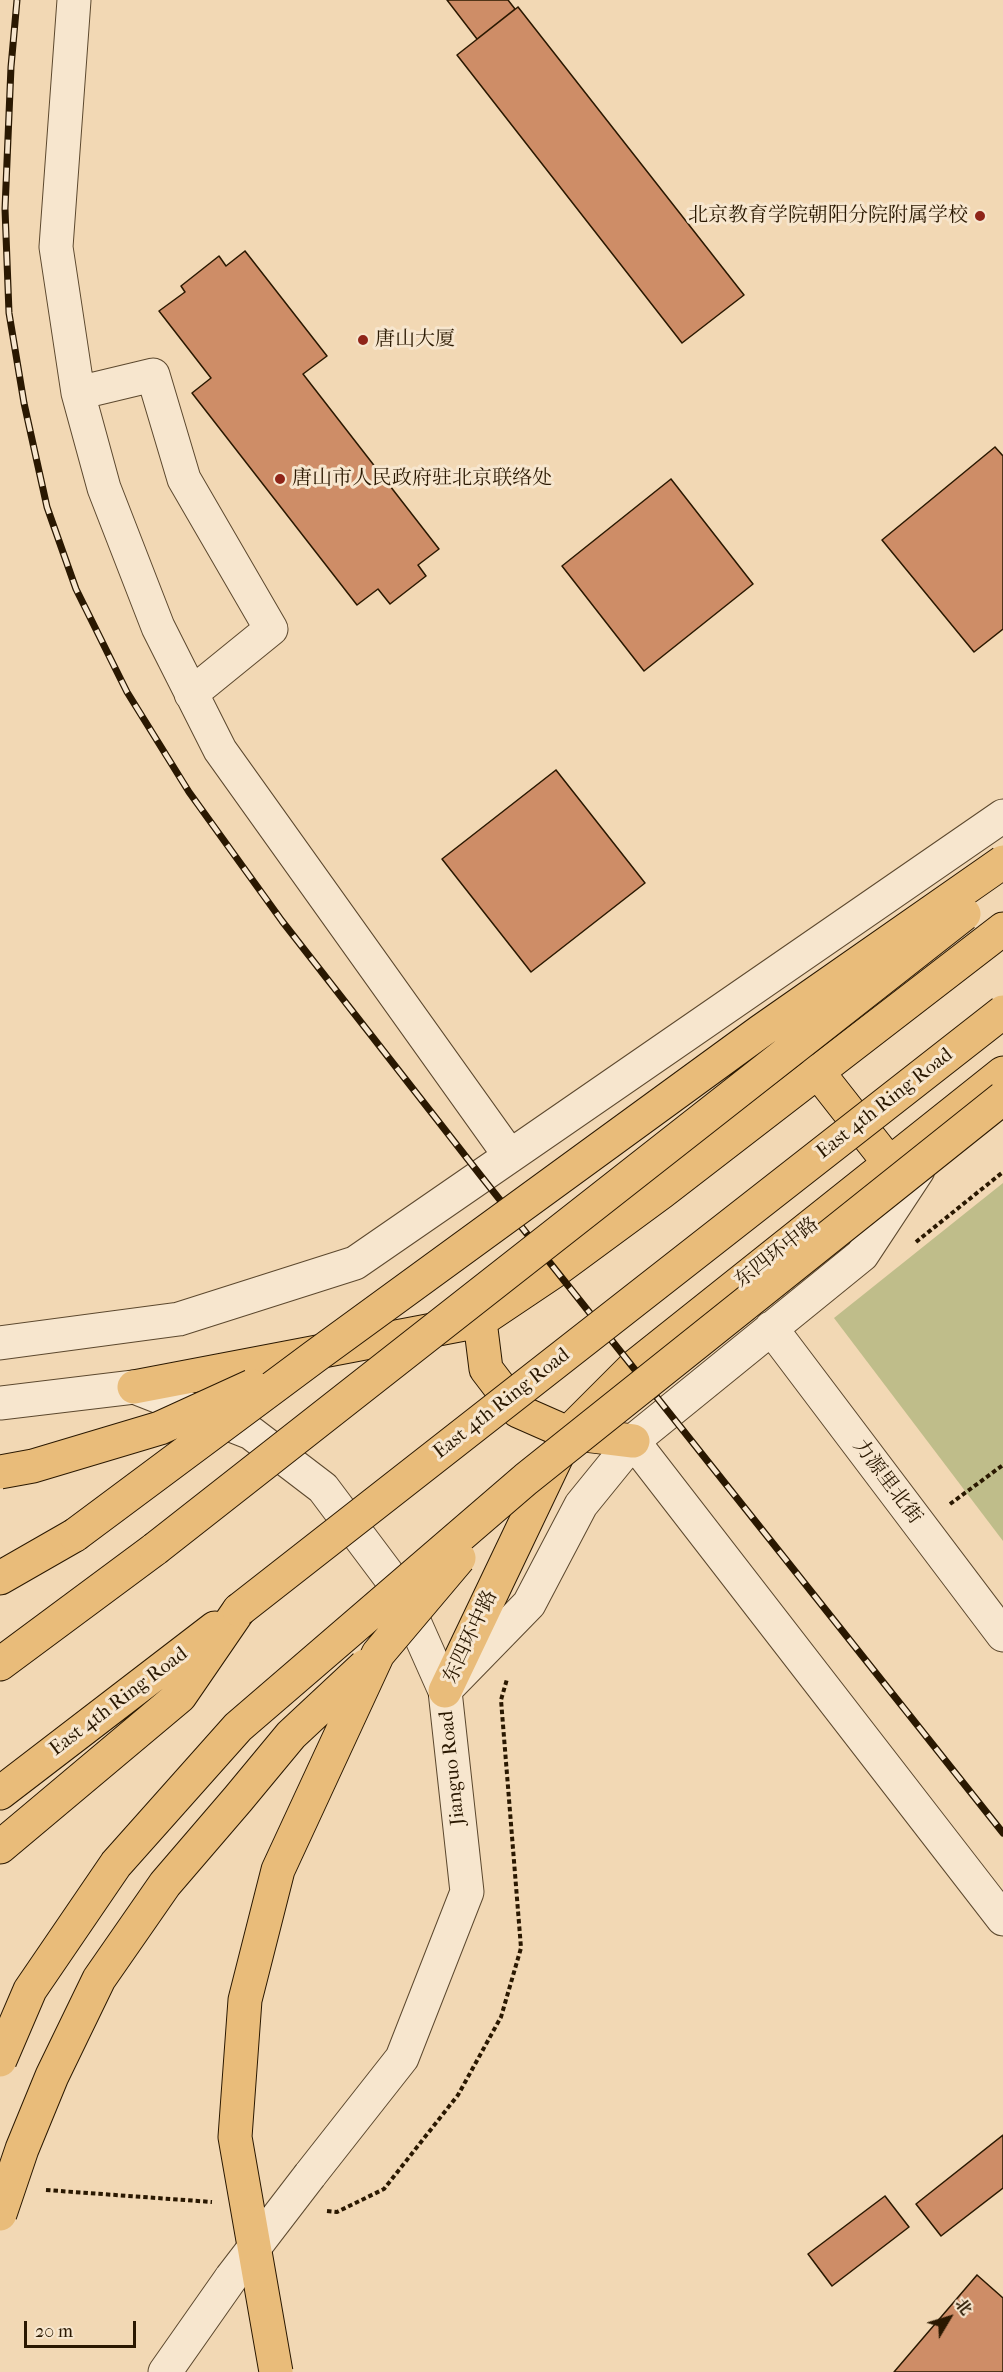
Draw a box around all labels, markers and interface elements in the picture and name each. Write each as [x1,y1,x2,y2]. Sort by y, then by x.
place label: 北京教育学院朝阳分院附属学校 [688,204,968,228]
marker: 北京教育学院朝阳分院附属学校 [973,209,987,223]
place label: 唐山大厦 [375,328,455,352]
marker: 唐山大厦 [356,333,370,347]
place label: 唐山市人民政府驻北京联络处 [292,467,552,491]
marker: 唐山市人民政府驻北京联络处 [273,472,287,486]
street label: East 4th Ring Road [812,1043,958,1165]
street label: 东四环中路 [730,1213,824,1293]
street label: East 4th Ring Road [429,1343,575,1465]
street label: 力源里北街 [847,1435,927,1529]
street label: 东四环中路 [439,1587,503,1687]
street label: East 4th Ring Road [45,1642,193,1762]
street label: Jianguo Road [435,1709,471,1827]
north arrow [919,2288,979,2348]
text: 北 [951,2294,976,2319]
scale bar [27,2309,140,2347]
text: 20 m [35,2321,73,2342]

